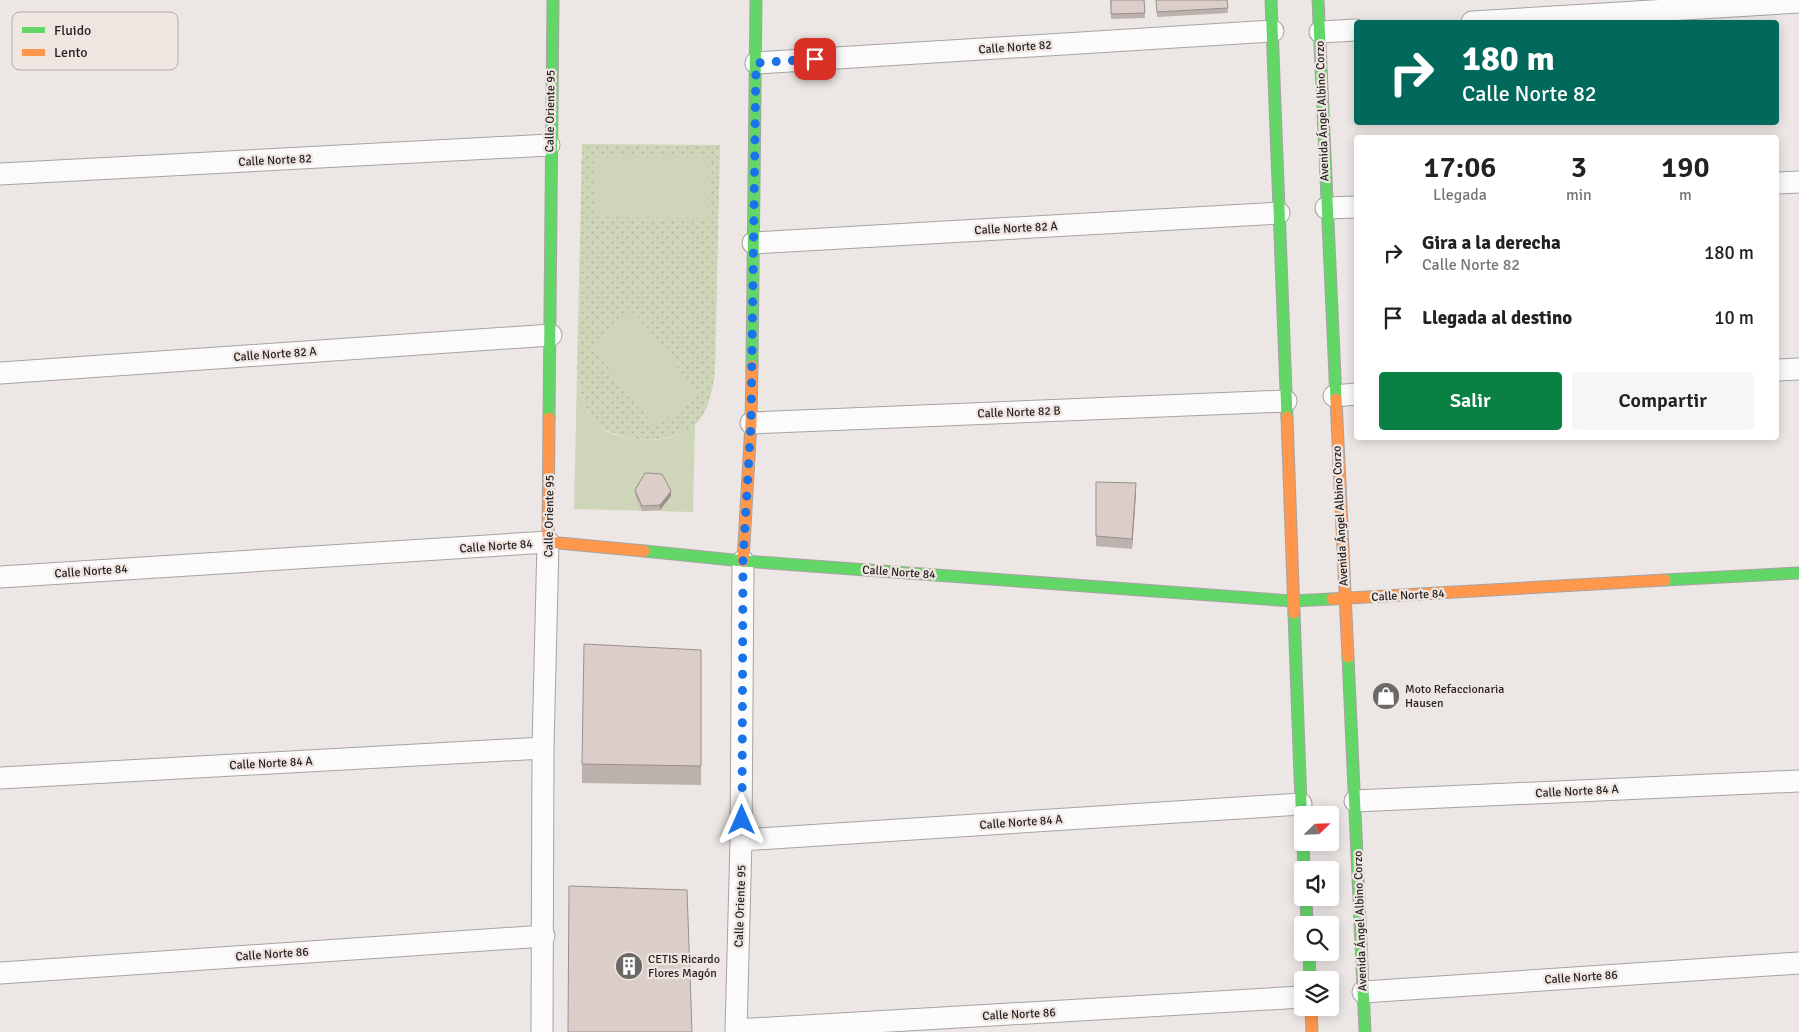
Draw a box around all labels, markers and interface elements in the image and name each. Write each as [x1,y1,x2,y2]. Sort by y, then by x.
legend [12,12,178,70]
text: Fluido [54,22,91,39]
street label: Calle Norte 82 [978,37,1052,58]
text: 180 m [1462,37,1555,80]
pin [794,38,836,80]
street label: Avenida Ángel Albino Corzo [1313,40,1332,182]
icon: right [1379,40,1444,105]
text: Lento [54,44,88,61]
icon: arrive [801,45,829,73]
street label: Calle Oriente 95 [542,70,559,152]
text: Calle Norte 82 [1462,80,1597,107]
text: 17:06 [1423,149,1497,186]
text: 3 [1571,149,1587,186]
text: 190 [1661,149,1710,186]
street label: Calle Norte 82 [238,151,312,170]
text: Llegada [1433,185,1487,205]
text: min [1566,185,1592,205]
text: m [1679,185,1692,205]
street label: Calle Norte 82 A [974,219,1059,238]
text: Gira a la derecha [1422,231,1561,255]
icon: right [1379,239,1407,267]
text: 180 m [1704,241,1754,265]
text: Calle Norte 82 [1422,255,1520,275]
icon: arrive [1379,304,1407,332]
text: Llegada al destino [1422,306,1572,330]
text: 10 m [1714,306,1754,330]
street label: Calle Norte 82 A [233,344,318,365]
button: Salir [1379,372,1562,430]
button: Compartir [1572,372,1754,430]
street label: Calle Norte 82 B [977,404,1061,421]
street label: Avenida Ángel Albino Corzo [1329,445,1352,587]
street label: Calle Oriente 95 [541,475,558,557]
street label: Calle Norte 84 [459,536,534,557]
street label: Calle Norte 84 [54,561,129,582]
street label: Calle Norte 84 [862,562,937,583]
street label: Calle Norte 84 [1371,586,1446,605]
shop icon: Moto Refaccionaria Hausen [1371,681,1401,711]
place label: Moto Refaccionaria Hausen [1405,682,1504,711]
street label: Calle Norte 84 A [229,754,314,773]
street label: Calle Norte 84 A [1535,782,1620,801]
position arrow [715,793,767,845]
north arrow [1294,806,1339,851]
map controls [1294,806,1339,1016]
street label: Calle Norte 84 A [979,812,1064,833]
street label: Avenida Ángel Albino Corzo [1351,850,1370,992]
button: sound [1294,861,1339,906]
street label: Calle Oriente 95 [732,864,749,948]
button: search [1294,916,1339,961]
street label: Calle Norte 86 [235,944,309,965]
building icon: CETIS Ricardo Flores Magón [614,951,644,981]
place label: CETIS Ricardo Flores Magón [648,952,720,981]
street label: Calle Norte 86 [1544,967,1618,988]
button: layers [1294,971,1339,1016]
street label: Calle Norte 86 [982,1005,1056,1024]

